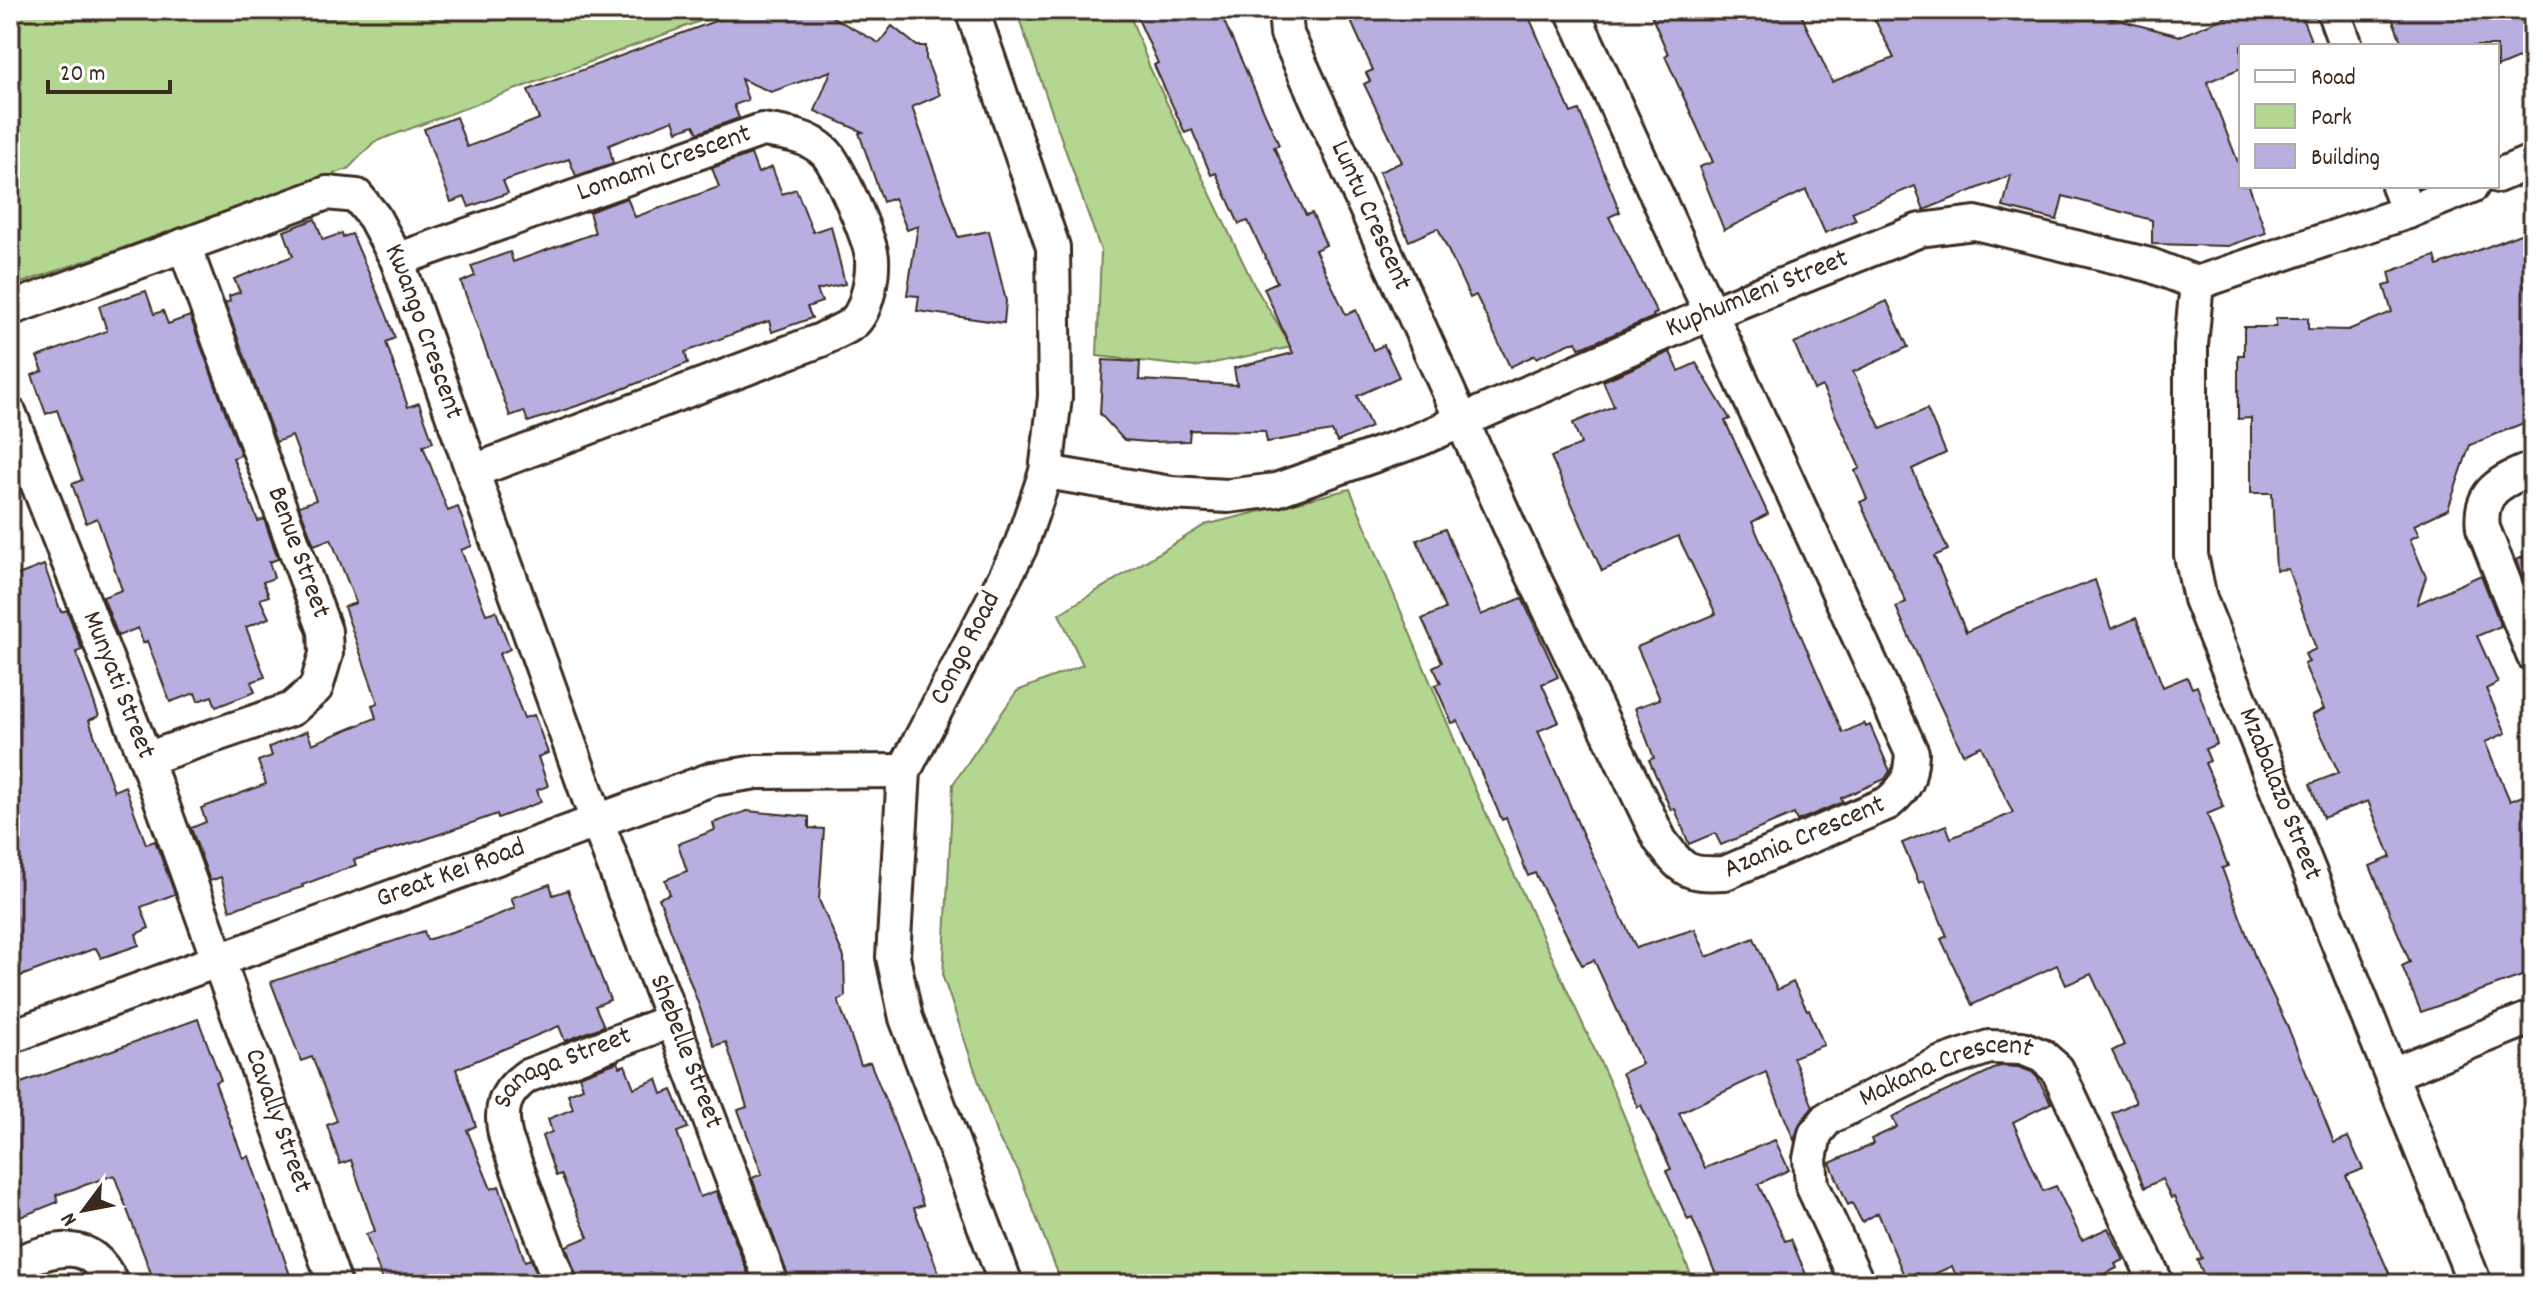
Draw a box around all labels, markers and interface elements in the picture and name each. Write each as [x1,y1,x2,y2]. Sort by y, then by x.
scale bar [48,44,170,94]
legend [2239,44,2499,188]
text: 20 m [60,58,106,92]
text: Road [2311,62,2356,96]
text: Park [2311,102,2352,136]
street label: Lomami Crescent [572,115,757,214]
street label: Luntu Crescent [1318,135,1421,298]
text: Building [2311,142,2380,176]
street label: Kwango Crescent [372,237,472,425]
street label: Kuphumleni Street [1660,240,1855,350]
street label: Benue Street [255,482,339,624]
street label: Congo Road [921,585,1013,713]
street label: Munyati Street [70,606,164,766]
street label: Mzabalazo Street [2226,702,2331,887]
street label: Azania Crescent [1718,786,1892,891]
street label: Great Kei Road [371,829,531,921]
street label: Shebelle Street [637,969,732,1135]
street label: Sanaga Street [484,1018,638,1114]
street label: Makana Crescent [1853,1027,2039,1119]
street label: Cavally Street [232,1044,321,1199]
north arrow [44,1170,124,1250]
text: N [54,1206,86,1232]

